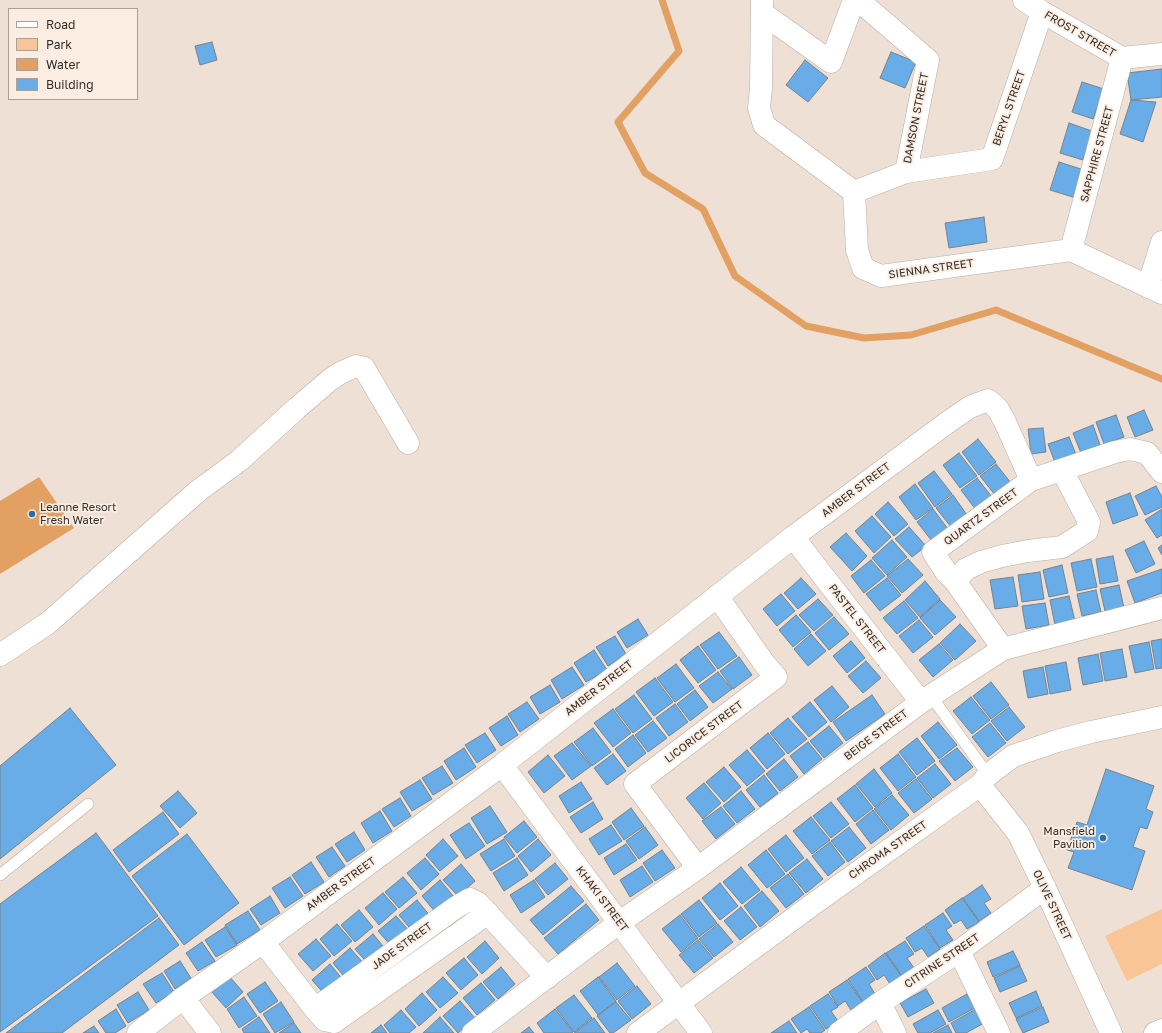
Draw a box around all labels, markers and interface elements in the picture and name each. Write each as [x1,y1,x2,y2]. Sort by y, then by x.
legend [8,8,138,100]
street label: FROST STREET [1042,8,1118,60]
text: Road [46,17,75,32]
text: Park [46,37,72,52]
text: Water [46,57,80,72]
street label: BERYL STREET [990,69,1028,147]
street label: DAMSON STREET [901,71,931,165]
text: Building [46,77,94,92]
street label: SAPPHIRE STREET [1078,104,1116,204]
street label: SIENNA STREET [888,257,974,281]
street label: AMBER STREET [819,460,893,520]
street label: QUARTZ STREET [941,486,1021,548]
place label: Leanne Resort Fresh Water [40,501,117,527]
marker: Leanne Resort Fresh Water [27,509,37,519]
street label: PASTEL STREET [826,582,888,656]
street label: AMBER STREET [562,657,636,719]
street label: LICORICE STREET [662,698,746,766]
street label: BEIGE STREET [842,707,910,763]
street label: CHROMA STREET [846,818,930,882]
place label: Mansfield Pavilion [1043,825,1095,851]
marker: Mansfield Pavilion [1098,833,1108,843]
street label: AMBER STREET [304,854,378,914]
street label: KHAKI STREET [573,864,631,934]
street label: OLIVE STREET [1030,868,1074,942]
street label: JADE STREET [369,920,435,972]
street label: CITRINE STREET [902,931,982,991]

